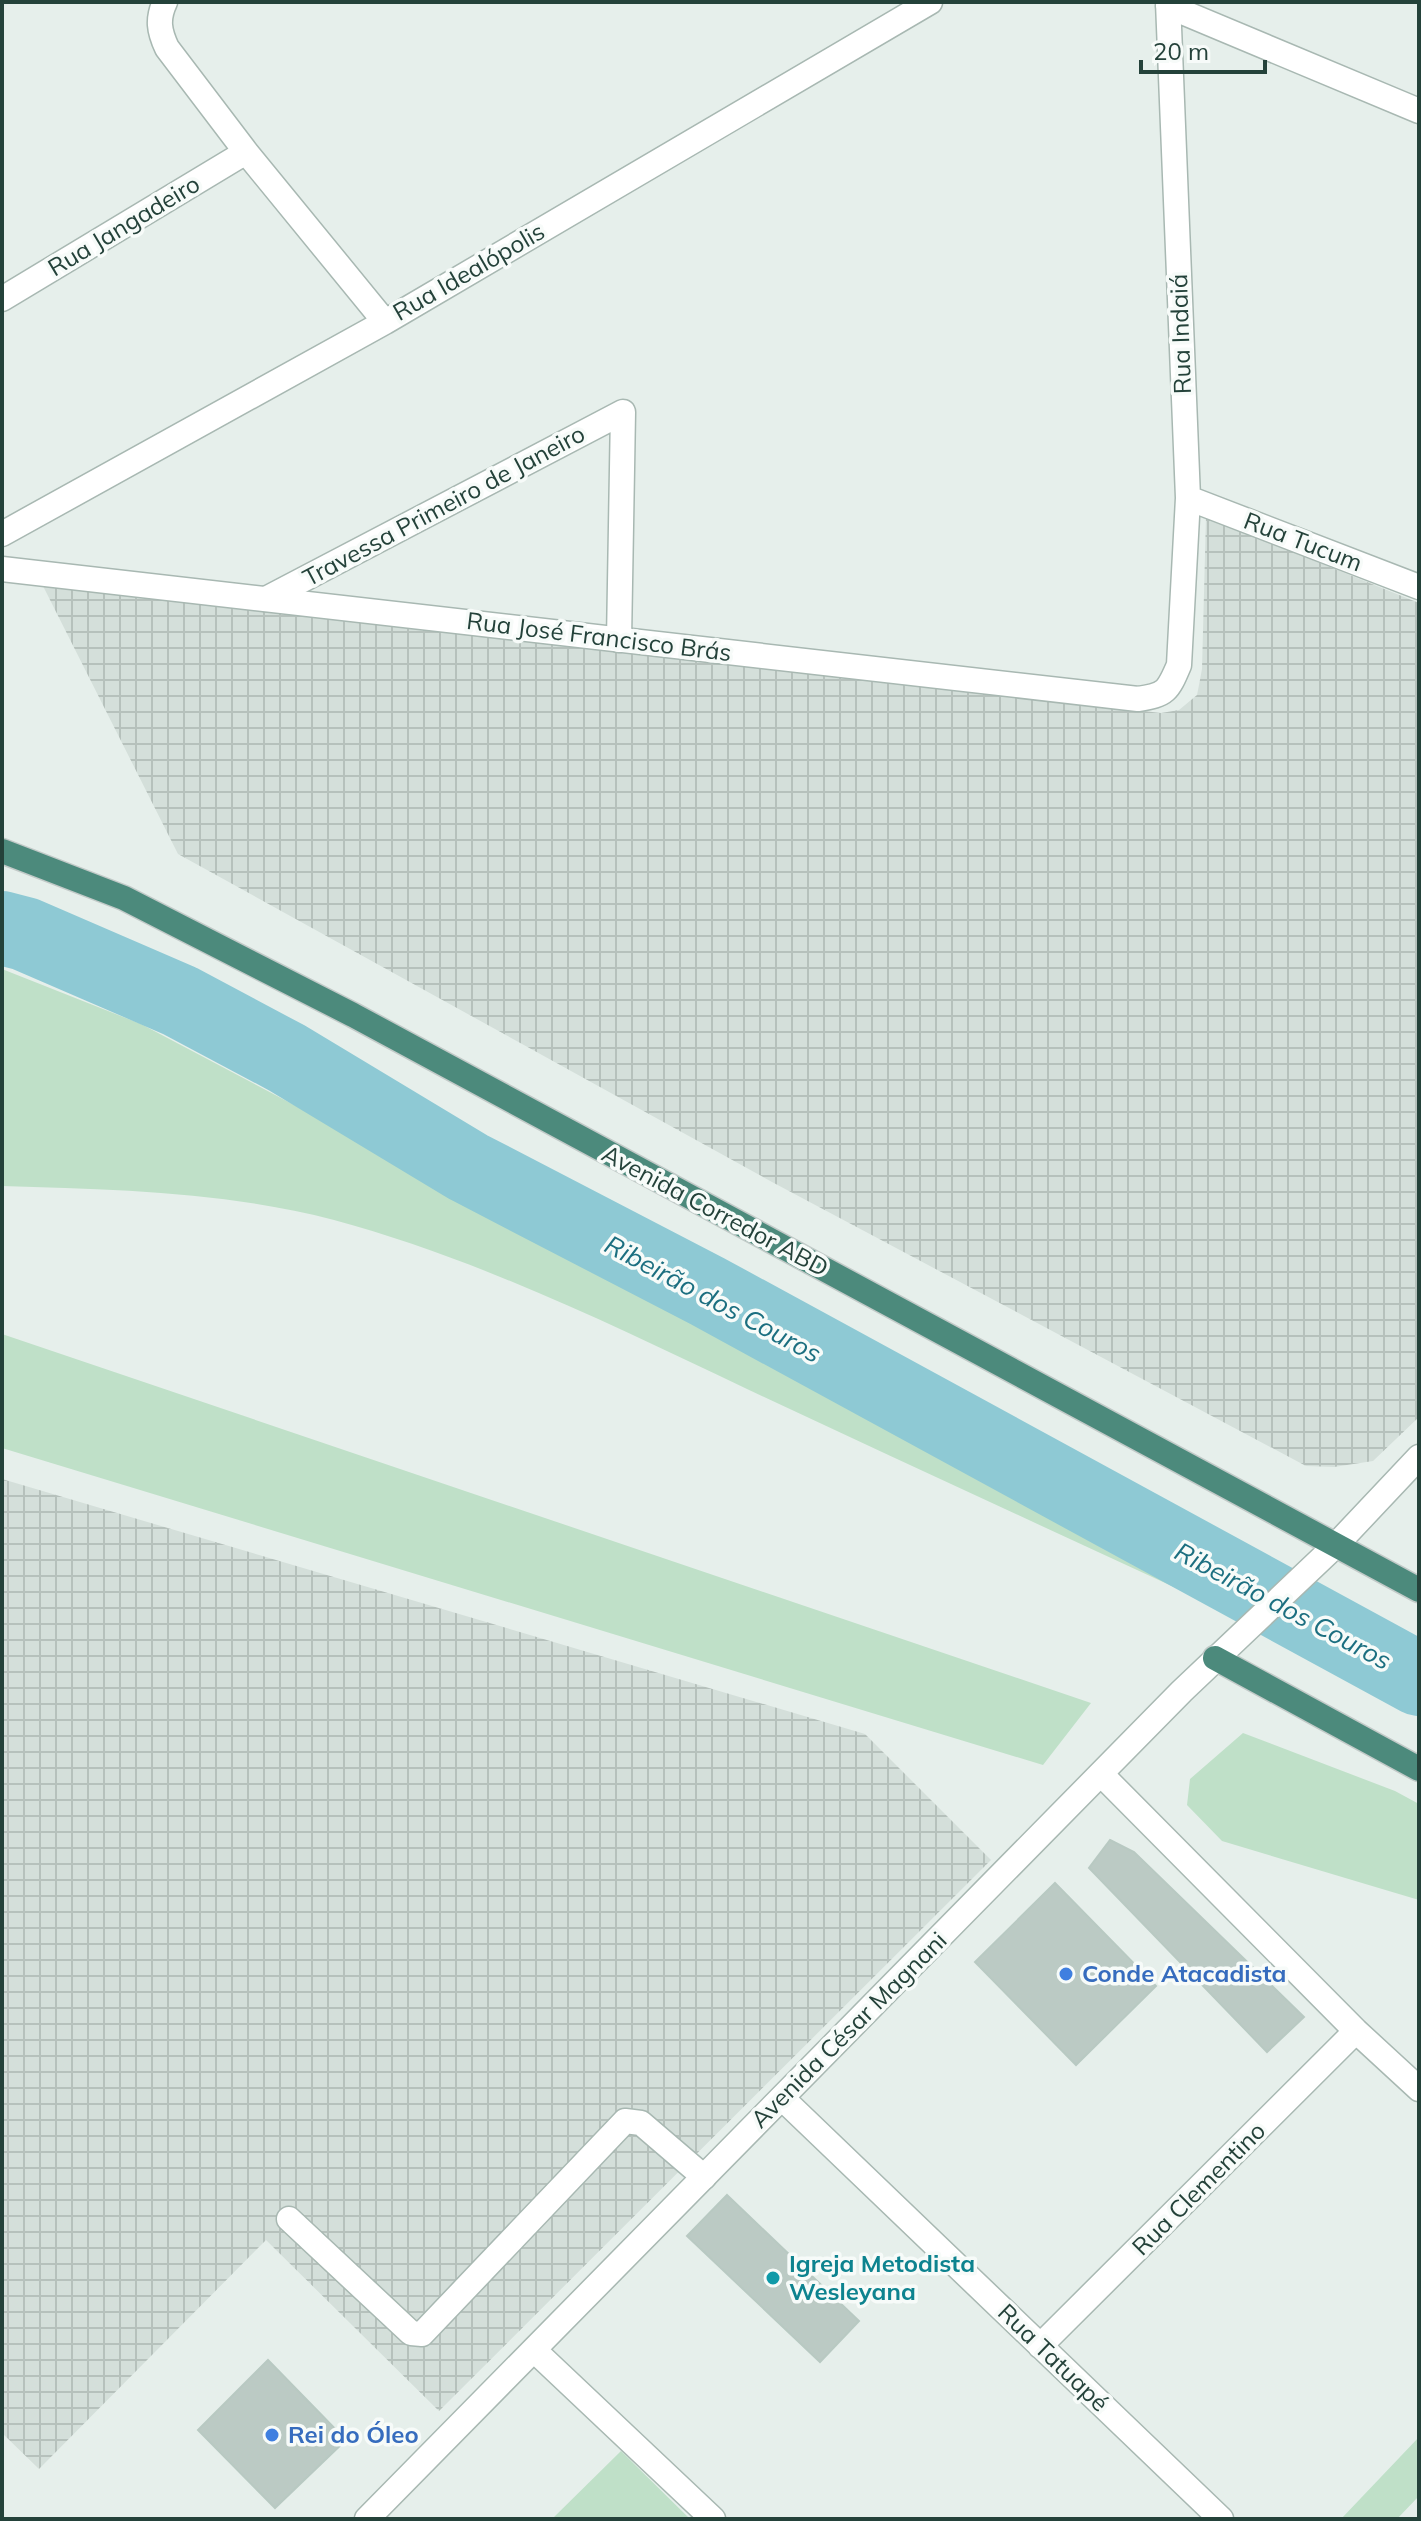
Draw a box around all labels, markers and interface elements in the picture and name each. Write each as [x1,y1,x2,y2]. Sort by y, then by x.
scale bar [1141,24,1265,74]
text: 20 m [1153,36,1209,66]
street label: Rua Jangadeiro [42,168,205,282]
street label: Rua Idealópolis [387,216,550,327]
street label: Rua Indaiá [1163,273,1197,395]
street label: Travessa Primeiro de Janeiro [297,418,590,592]
street label: Rua Tucum [1240,505,1367,577]
street label: Rua José Francisco Brás [465,605,733,667]
street label: Avenida Corredor ABD [597,1138,834,1283]
water label: Ribeirão dos Couros [599,1227,827,1370]
water label: Ribeirão dos Couros [1169,1534,1397,1677]
street label: Avenida César Magnani [744,1925,953,2134]
place label: Conde Atacadista [1082,1958,1286,1988]
marker: Conde Atacadista [1057,1965,1075,1983]
street label: Rua Clementino [1125,2115,1271,2261]
place label: Igreja Metodista Wesleyana [789,2248,975,2306]
marker: Igreja Metodista Wesleyana [764,2269,782,2287]
street label: Rua Tatuapé [992,2297,1115,2417]
place label: Rei do Óleo [288,2419,419,2449]
marker: Rei do Óleo [263,2426,281,2444]

